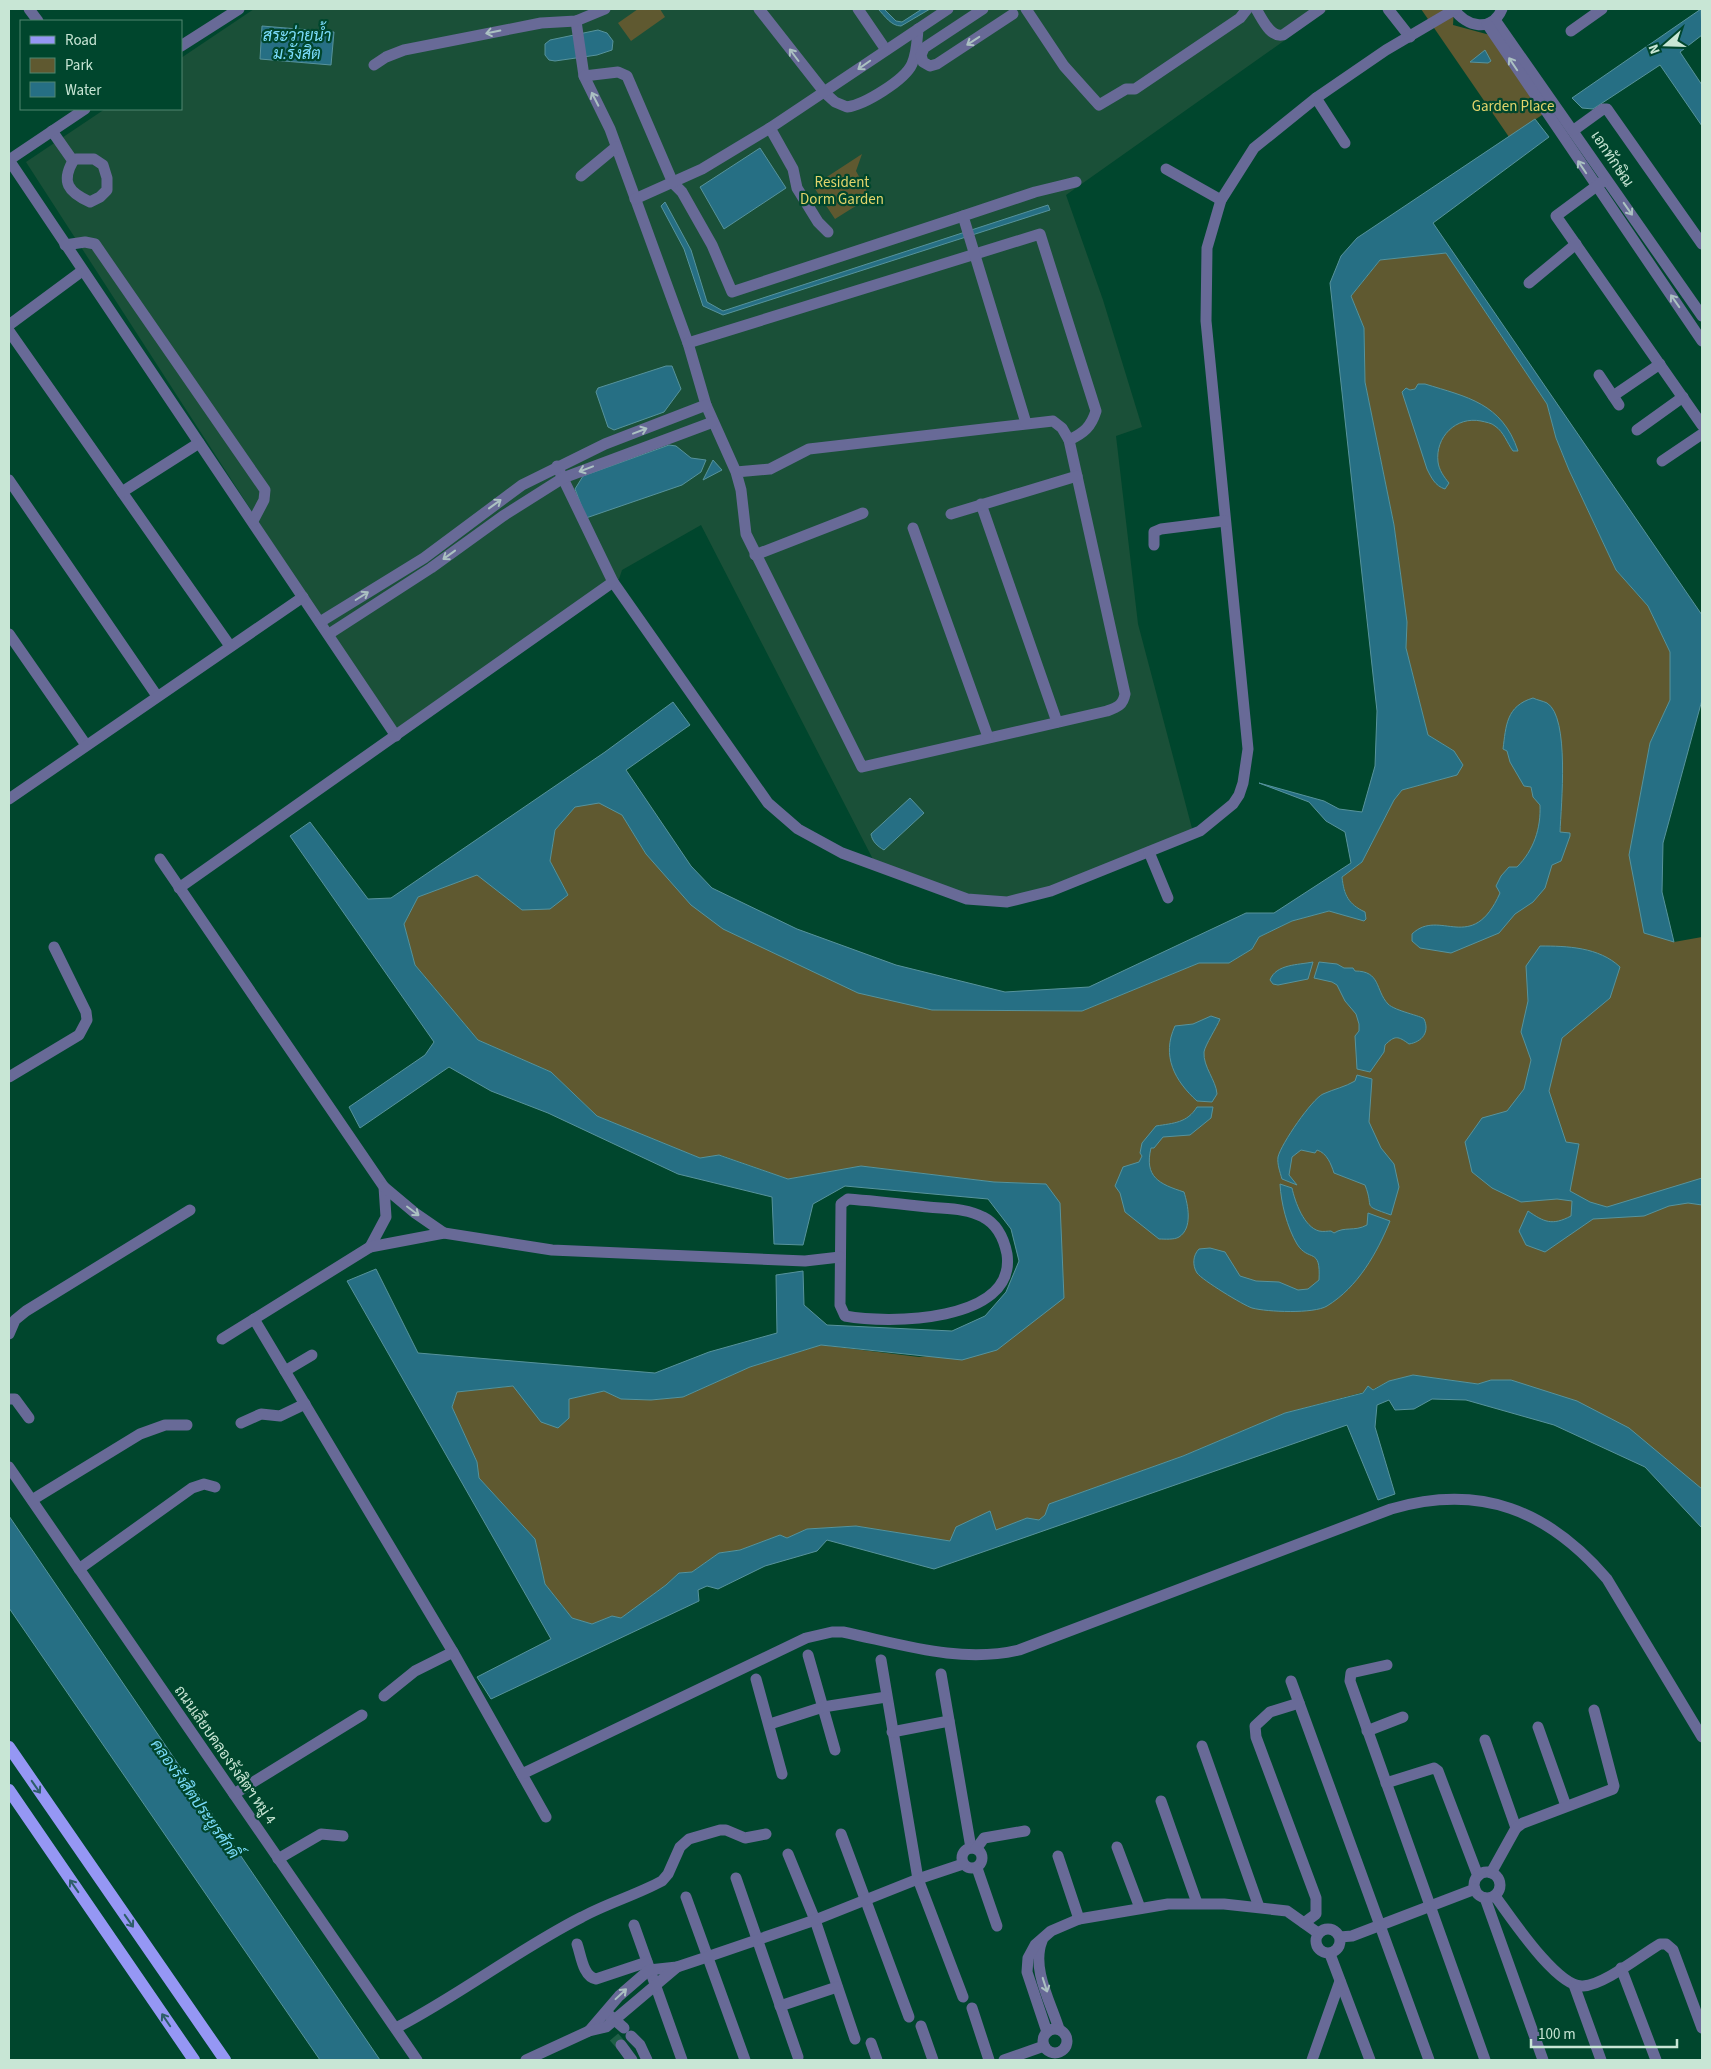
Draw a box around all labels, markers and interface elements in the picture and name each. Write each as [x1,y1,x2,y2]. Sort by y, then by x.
legend [20,20,182,110]
north arrow [1641,20,1691,70]
water label: สระว่ายน้ำ ม.รังสิต [263,21,332,65]
one-way arrow [486,28,502,37]
text: Road [65,30,97,51]
one-way arrow [966,36,980,46]
text: N [1644,41,1666,57]
one-way arrow [789,48,799,62]
text: Park [65,55,94,76]
one-way arrow [1508,57,1519,71]
one-way arrow [857,60,871,70]
text: Water [65,80,102,101]
one-way arrow [590,92,599,107]
park label: Garden Place [1472,96,1554,117]
street label: เอกทักษิณ [1586,127,1638,191]
one-way arrow [1577,160,1588,174]
park label: Resident Dorm Garden [800,172,884,210]
one-way arrow [1623,202,1633,216]
one-way arrow [1670,294,1680,308]
one-way arrow [632,426,647,435]
one-way arrow [579,465,594,475]
one-way arrow [488,499,502,509]
one-way arrow [442,550,456,560]
one-way arrow [354,591,368,601]
one-way arrow [406,1206,420,1216]
street label: ถนนเลียบคลองรังสิตฯ หมู่ 4 [169,1681,281,1829]
water label: คลองรังสิตประยูรศักดิ์ [145,1732,250,1866]
one-way arrow [31,1780,41,1794]
one-way arrow [69,1879,79,1893]
one-way arrow [124,1913,134,1927]
one-way arrow [1040,1976,1050,1992]
one-way arrow [614,1989,627,2001]
one-way arrow [161,2013,171,2027]
scale bar [1531,2016,1677,2048]
text: 100 m [1538,2024,1576,2045]

